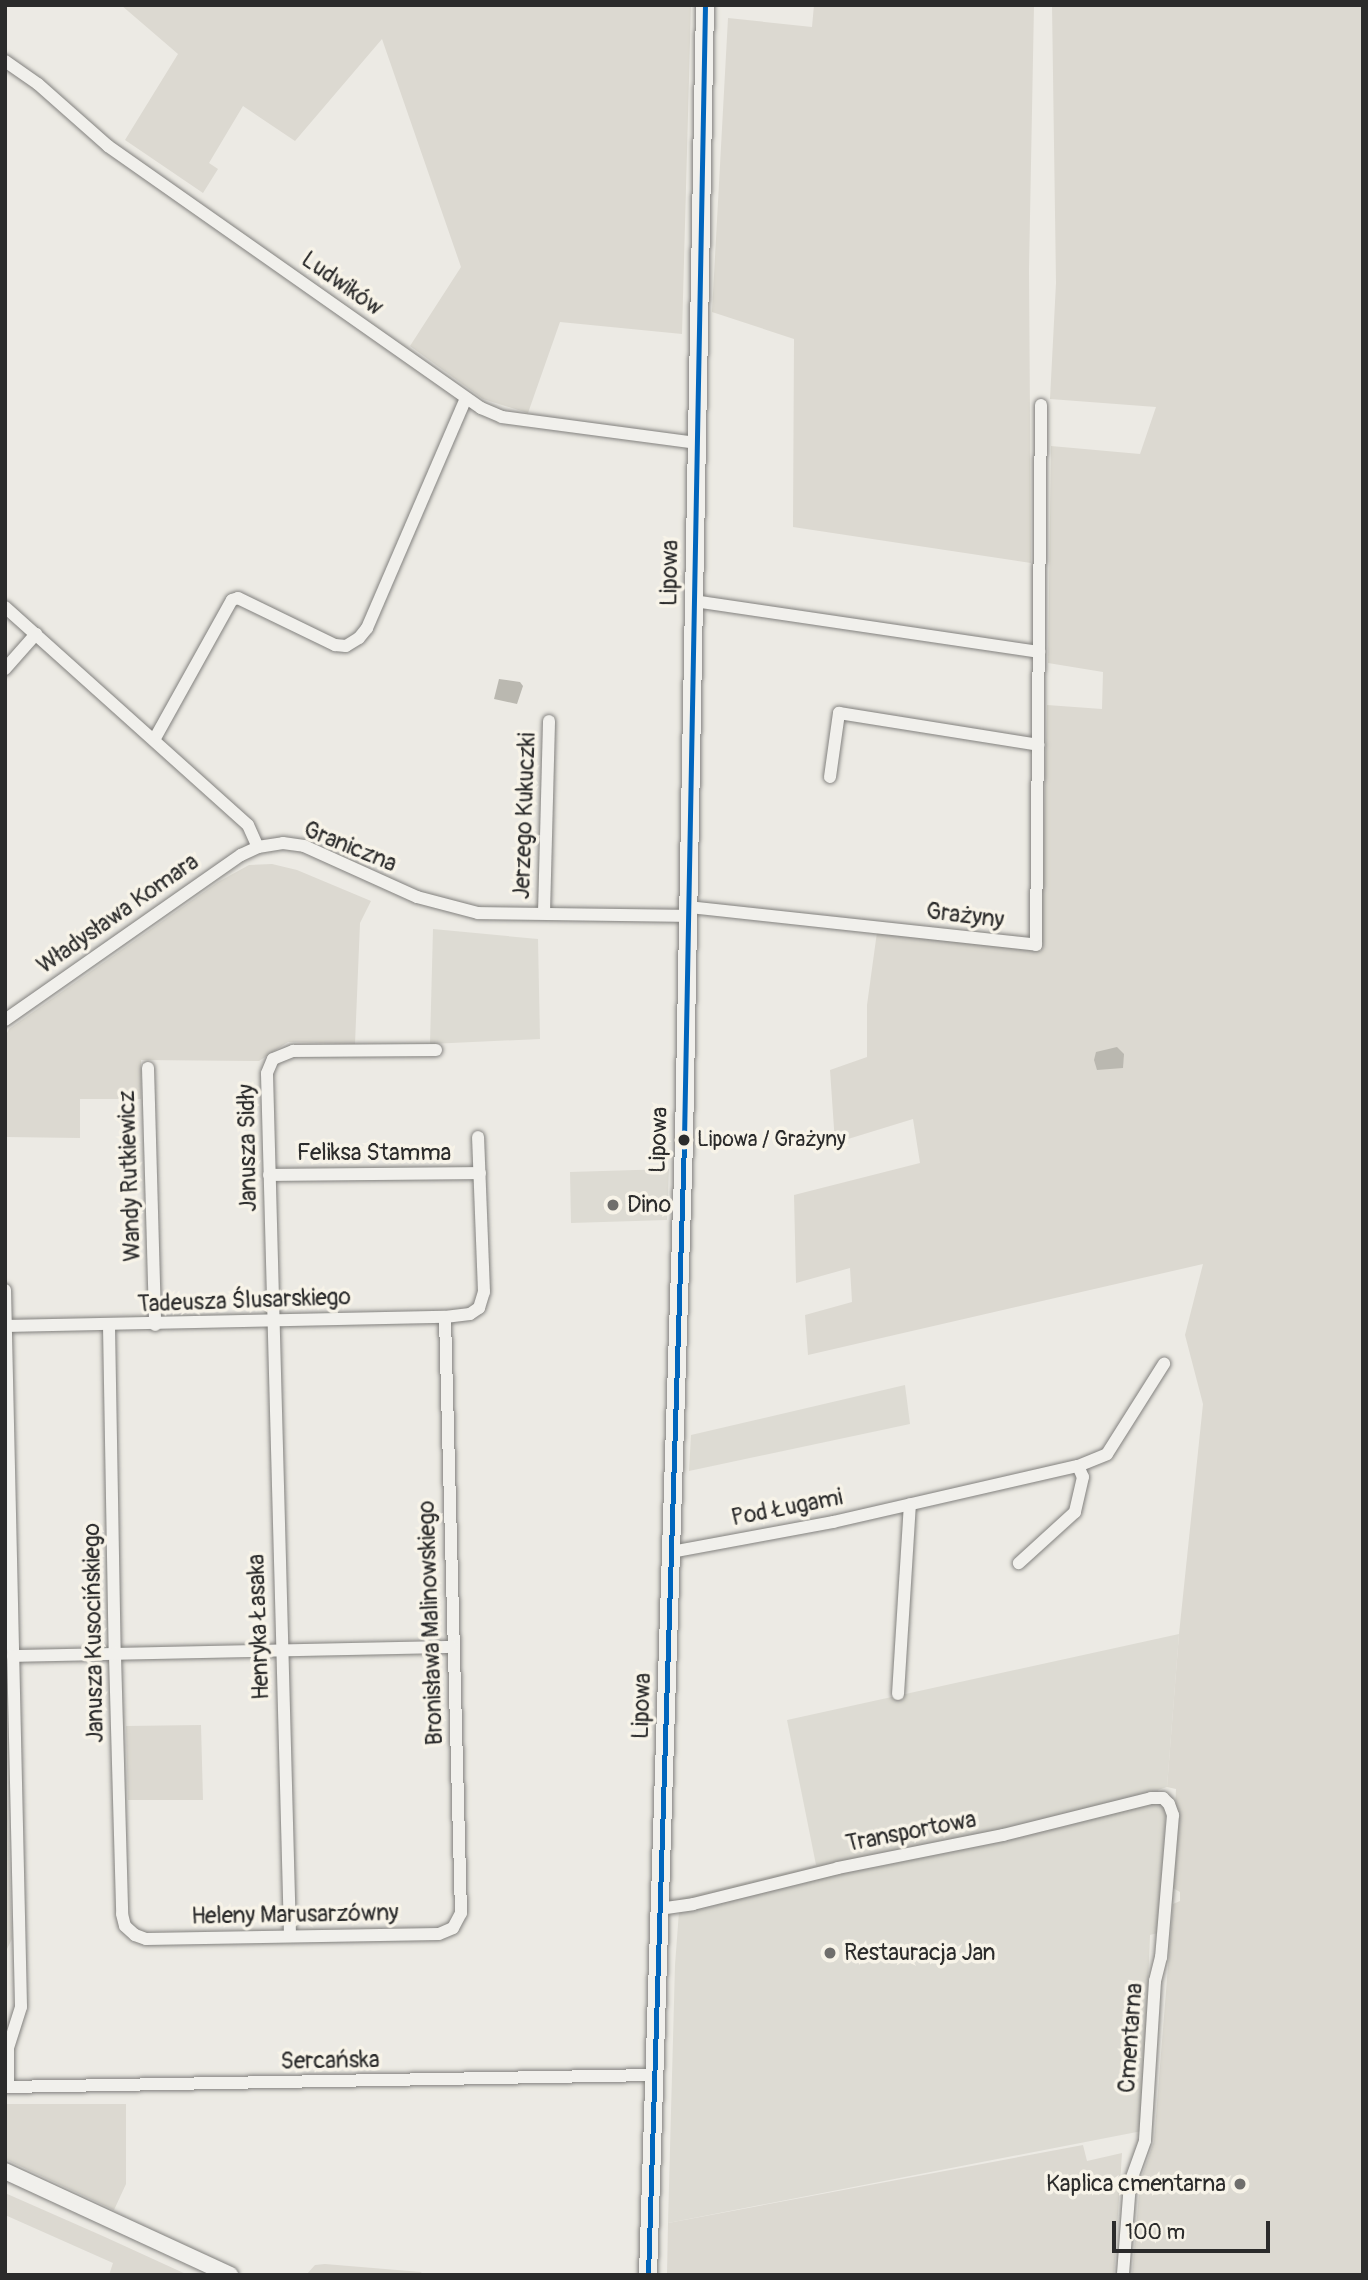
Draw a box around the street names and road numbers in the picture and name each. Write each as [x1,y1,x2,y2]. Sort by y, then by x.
street label: Ludwików [296,246,388,322]
street label: Lipowa [656,540,684,606]
street label: Jerzego Kukuczki [508,732,542,900]
street label: Graniczna [299,816,401,878]
street label: Władysława Komara [32,848,204,980]
street label: Grażyny [924,898,1006,934]
street label: Janusza Sidły [233,1084,263,1212]
street label: Wandy Rutkiewicz [113,1090,147,1262]
street label: Lipowa [644,1106,674,1174]
street label: Feliksa Stamma [297,1139,451,1167]
street label: Tadeusza Ślusarskiego [137,1283,351,1319]
street label: Pod Ługami [729,1484,845,1532]
street label: Bronisława Malinowskiego [413,1500,449,1746]
street label: Janusza Kusocińskiego [78,1523,110,1743]
street label: Henryka Łasaka [243,1554,275,1700]
street label: Lipowa [627,1672,657,1740]
street label: Transportowa [844,1806,978,1858]
street label: Heleny Marusarzówny [191,1899,399,1931]
street label: Cmentarna [1113,1982,1149,2094]
street label: Sercańska [280,2046,380,2076]

